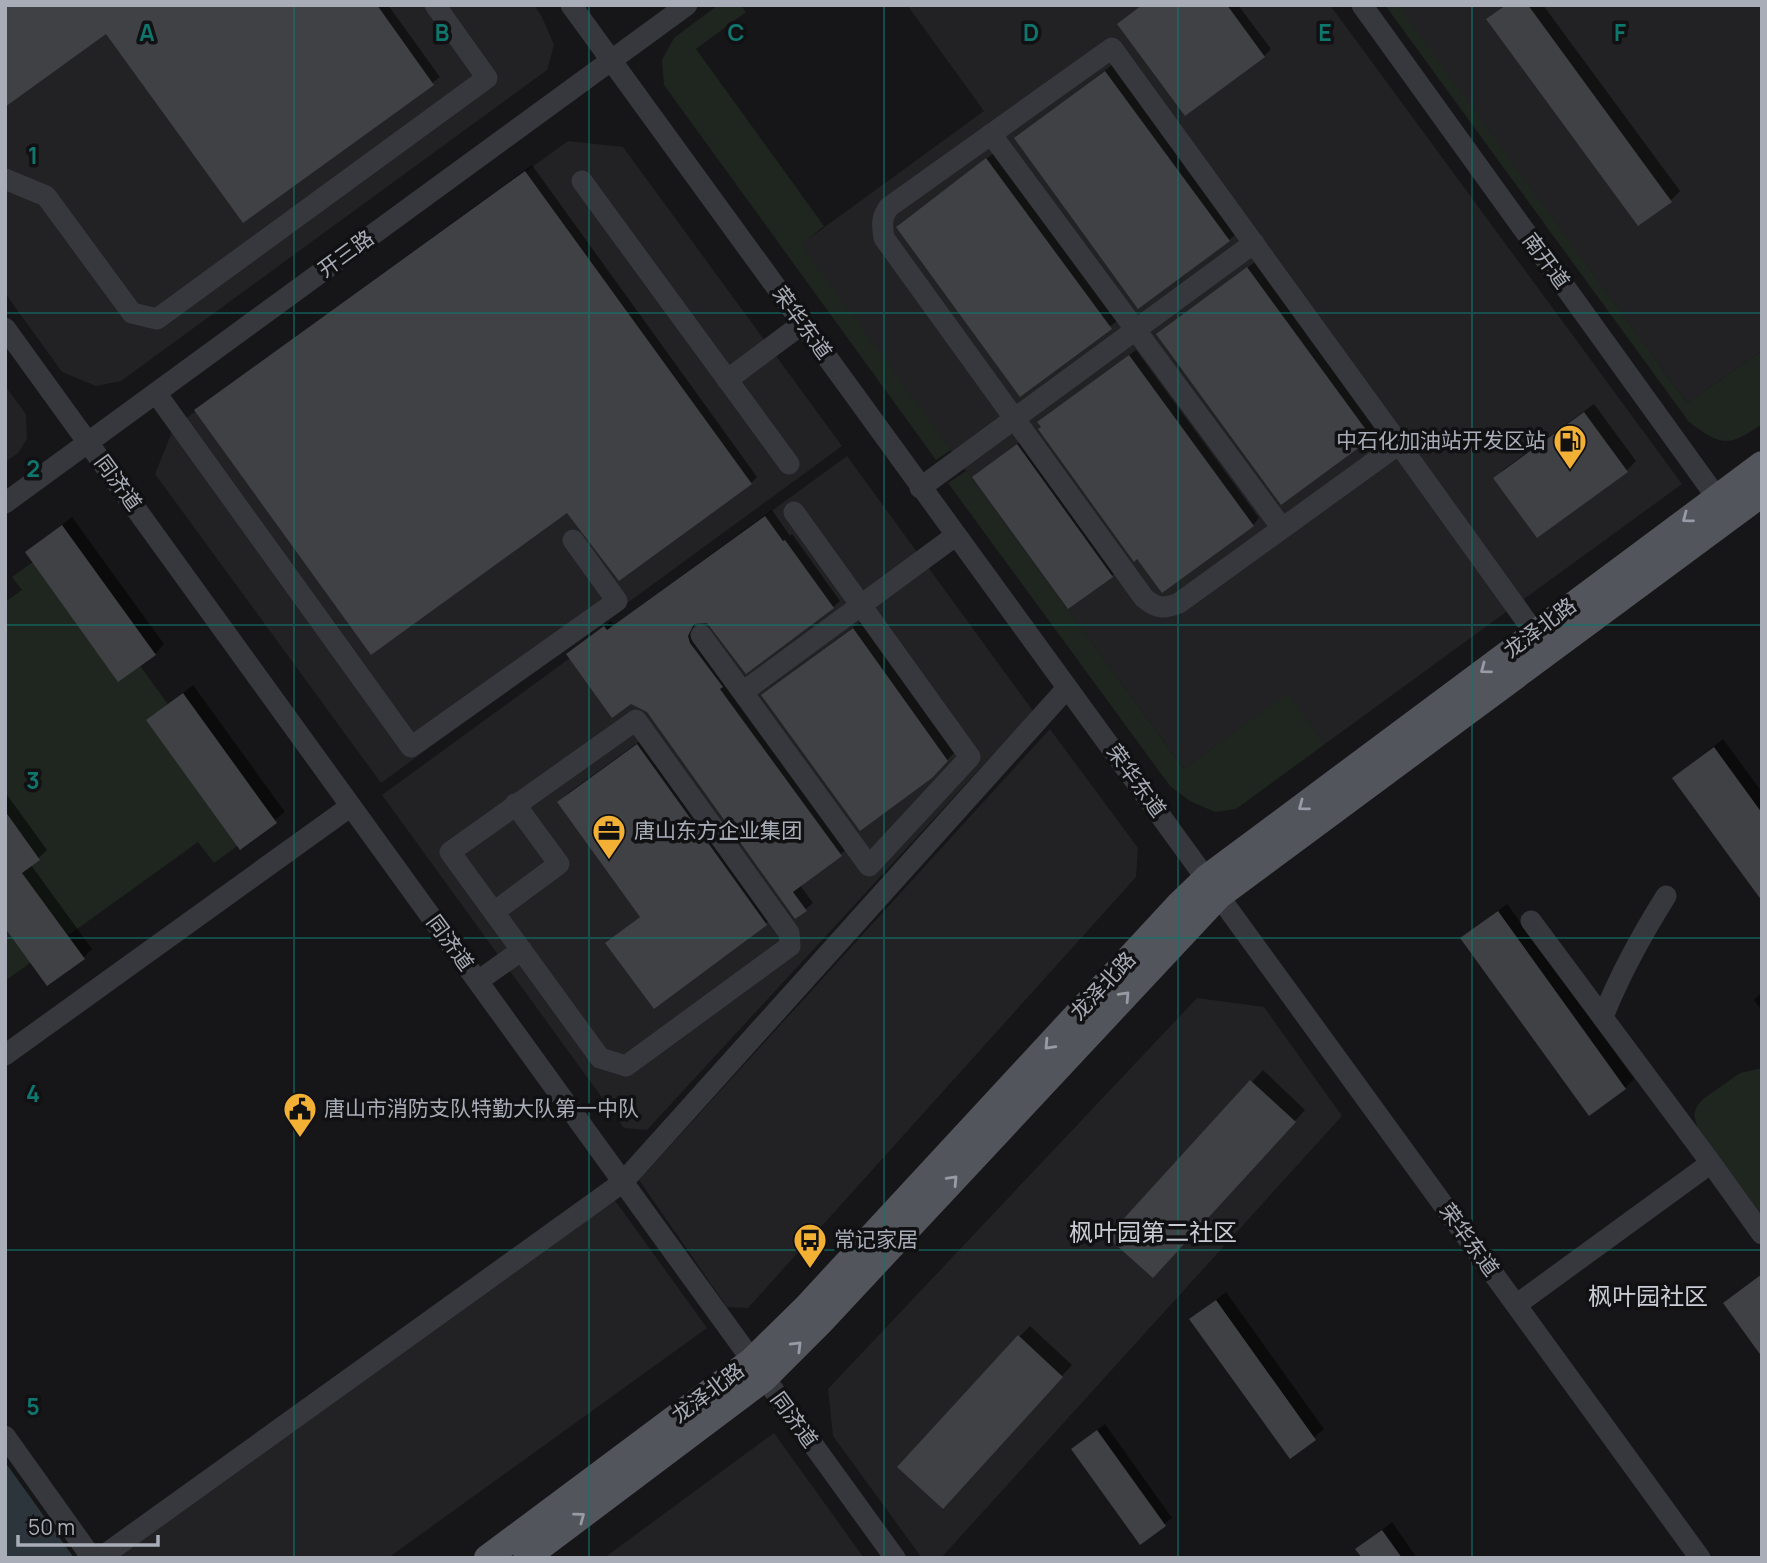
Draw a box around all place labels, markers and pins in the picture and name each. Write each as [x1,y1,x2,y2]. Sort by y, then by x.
fuel station icon: 中石化加油站开发区站 [1551,422,1589,471]
place label: 中石化加油站开发区站 [1336,426,1546,454]
office icon: 唐山东方企业集团 [590,812,628,861]
place label: 唐山东方企业集团 [634,816,802,844]
public building icon: 唐山市消防支队特勤大队第一中队 [281,1090,319,1139]
place label: 唐山市消防支队特勤大队第一中队 [324,1094,639,1122]
bus stop icon: 常记家居 [791,1221,829,1270]
place label: 常记家居 [834,1225,918,1253]

